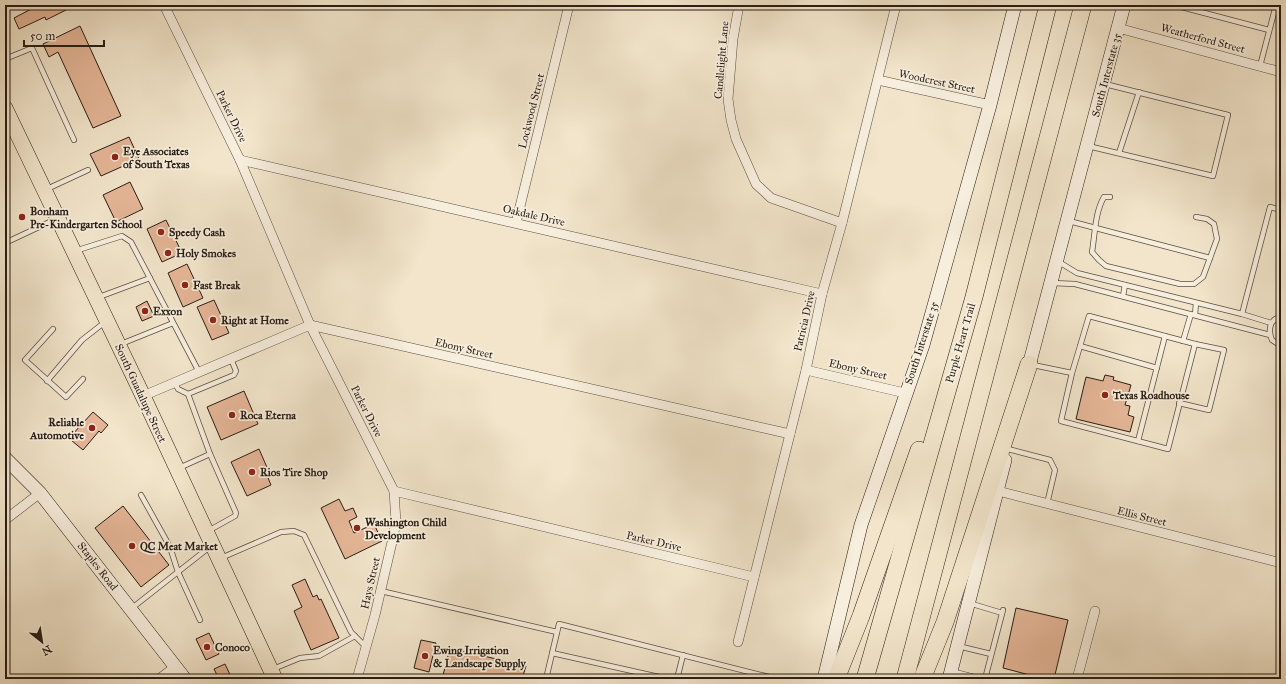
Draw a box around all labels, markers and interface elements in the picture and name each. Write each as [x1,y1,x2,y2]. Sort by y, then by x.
street label: Candlelight Lane [712,20,731,99]
street label: Weatherford Street [1159,21,1246,56]
scale bar [24,22,104,48]
text: 50 m [30,29,55,43]
street label: South Interstate 35 [1089,32,1124,119]
street label: Woodcrest Street [898,67,976,96]
street label: Lockwood Street [516,72,547,150]
street label: Parker Drive [213,88,250,145]
place label: Eye Associates of South Texas [123,145,190,171]
marker: Eye Associates of South Texas [110,152,120,162]
street label: Oakdale Drive [501,202,567,229]
place label: Bonham Pre-Kindergarten School [30,205,143,231]
marker: Bonham Pre-Kindergarten School [17,212,27,222]
place label: Speedy Cash [169,226,226,240]
marker: Speedy Cash [156,227,166,237]
place label: Holy Smokes [176,247,236,261]
marker: Holy Smokes [163,248,173,258]
place label: Fast Break [193,279,241,292]
marker: Fast Break [180,280,190,290]
street label: Patricia Drive [791,289,818,353]
street label: South Interstate 35 [902,300,941,386]
street label: Purple Heart Trail [943,302,978,385]
place label: Exxon [153,305,182,318]
marker: Exxon [140,306,150,316]
place label: Right at Home [221,314,289,327]
marker: Right at Home [208,315,218,325]
street label: Ebony Street [433,335,494,362]
street label: South Guadalupe Street [112,342,169,445]
street label: Ebony Street [827,356,888,383]
street label: Parker Drive [348,383,385,440]
place label: Texas Roadhouse [1112,389,1190,402]
marker: Texas Roadhouse [1100,390,1110,400]
place label: Roca Eterna [240,409,296,422]
marker: Roca Eterna [227,410,237,420]
place label: Reliable Automotive [29,416,84,442]
marker: Reliable Automotive [87,423,97,433]
place label: Rios Tire Shop [260,466,328,480]
marker: Rios Tire Shop [247,467,257,477]
street label: Ellis Street [1116,504,1168,529]
place label: Washington Child Development [365,516,447,543]
marker: Washington Child Development [352,523,362,533]
street label: Parker Drive [625,529,683,554]
street label: Staples Road [75,540,121,593]
place label: QC Meat Market [140,540,218,554]
marker: QC Meat Market [127,541,137,551]
street label: Hays Street [358,556,383,610]
north arrow [22,622,62,662]
place label: Conoco [215,641,250,654]
text: N [39,642,54,659]
marker: Conoco [202,642,212,652]
place label: Ewing Irrigation & Landscape Supply [433,644,527,671]
marker: Ewing Irrigation & Landscape Supply [420,651,430,661]

